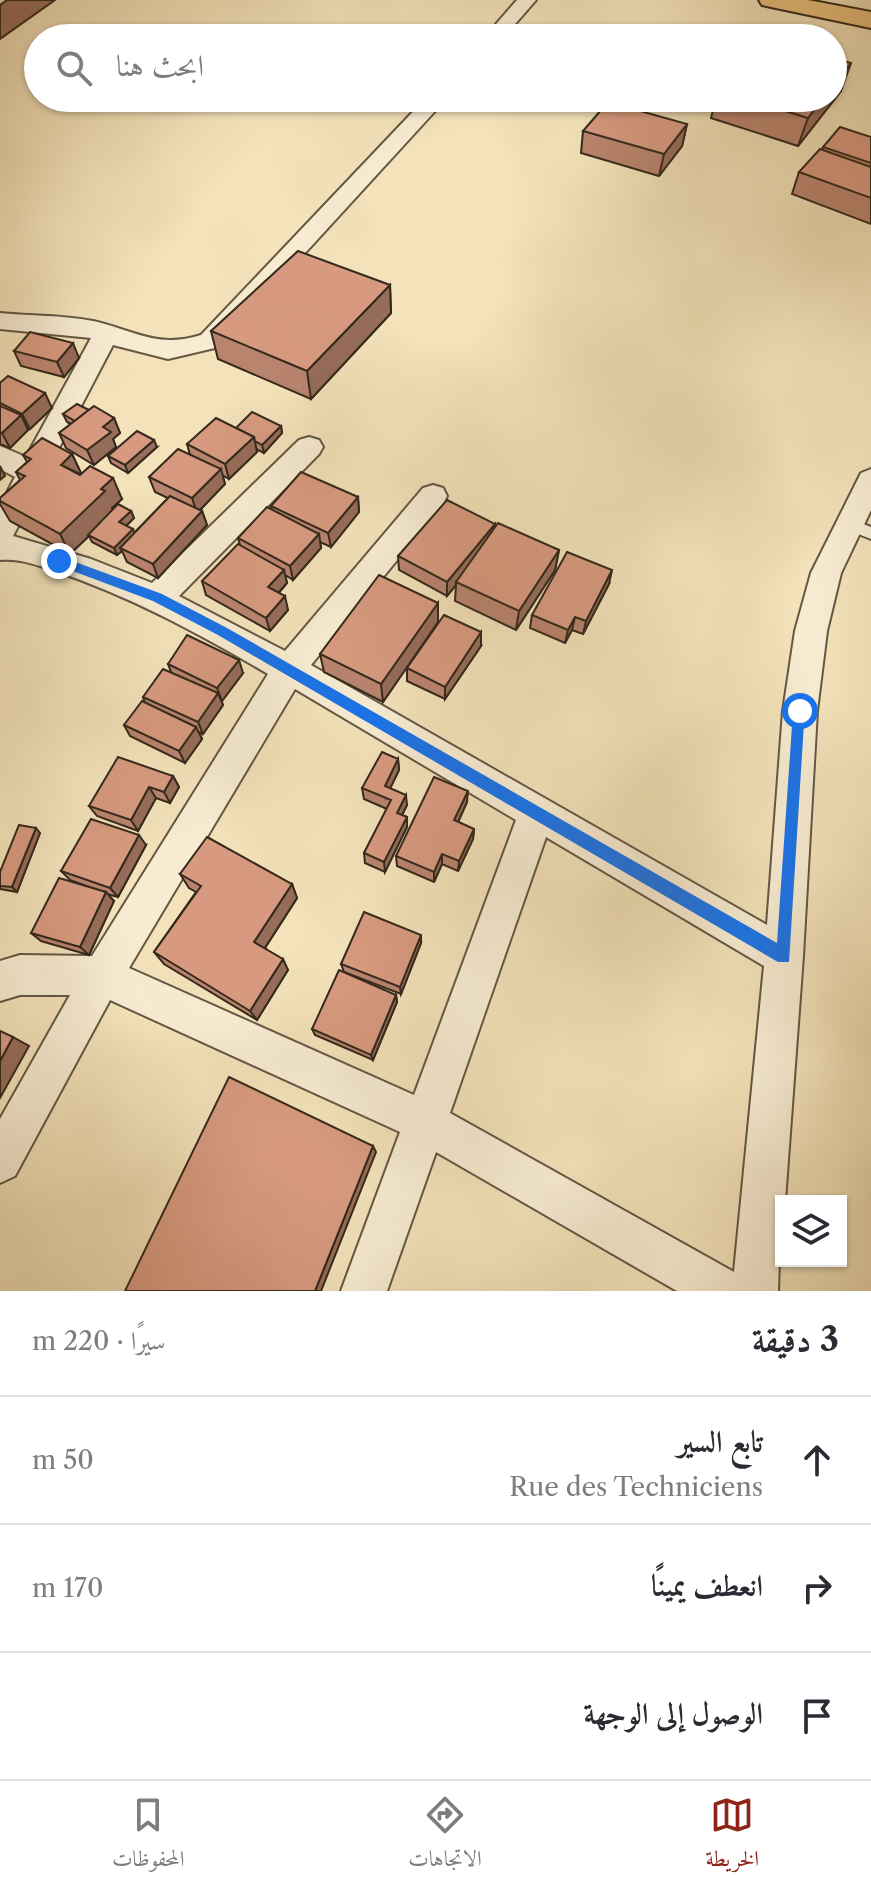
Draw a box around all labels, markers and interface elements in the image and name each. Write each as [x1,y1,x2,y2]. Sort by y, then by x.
search box [24,24,847,112]
icon: search [52,46,96,90]
text: ابحث هنا [116,47,204,84]
route end [41,543,77,579]
route start [782,693,818,729]
map controls [775,1195,847,1267]
button: layers [775,1195,847,1267]
text: 3 دقيقة [752,1318,839,1360]
text: سيرًا · 220 m [32,1325,165,1357]
text: تابع السير [677,1423,763,1460]
icon: ahead [795,1438,839,1482]
text: 50 m [32,1444,94,1476]
text: Rue des Techniciens [509,1471,763,1503]
icon: right [795,1566,839,1610]
text: انعطف يمينًا [651,1567,763,1604]
text: 170 m [32,1572,103,1604]
icon: arrive [795,1694,839,1738]
text: الوصول إلى الوجهة [584,1695,763,1732]
tab: المحفوظات [112,1793,184,1880]
tab: الاتجاهات [408,1793,482,1880]
tab: الخريطة [706,1793,759,1880]

